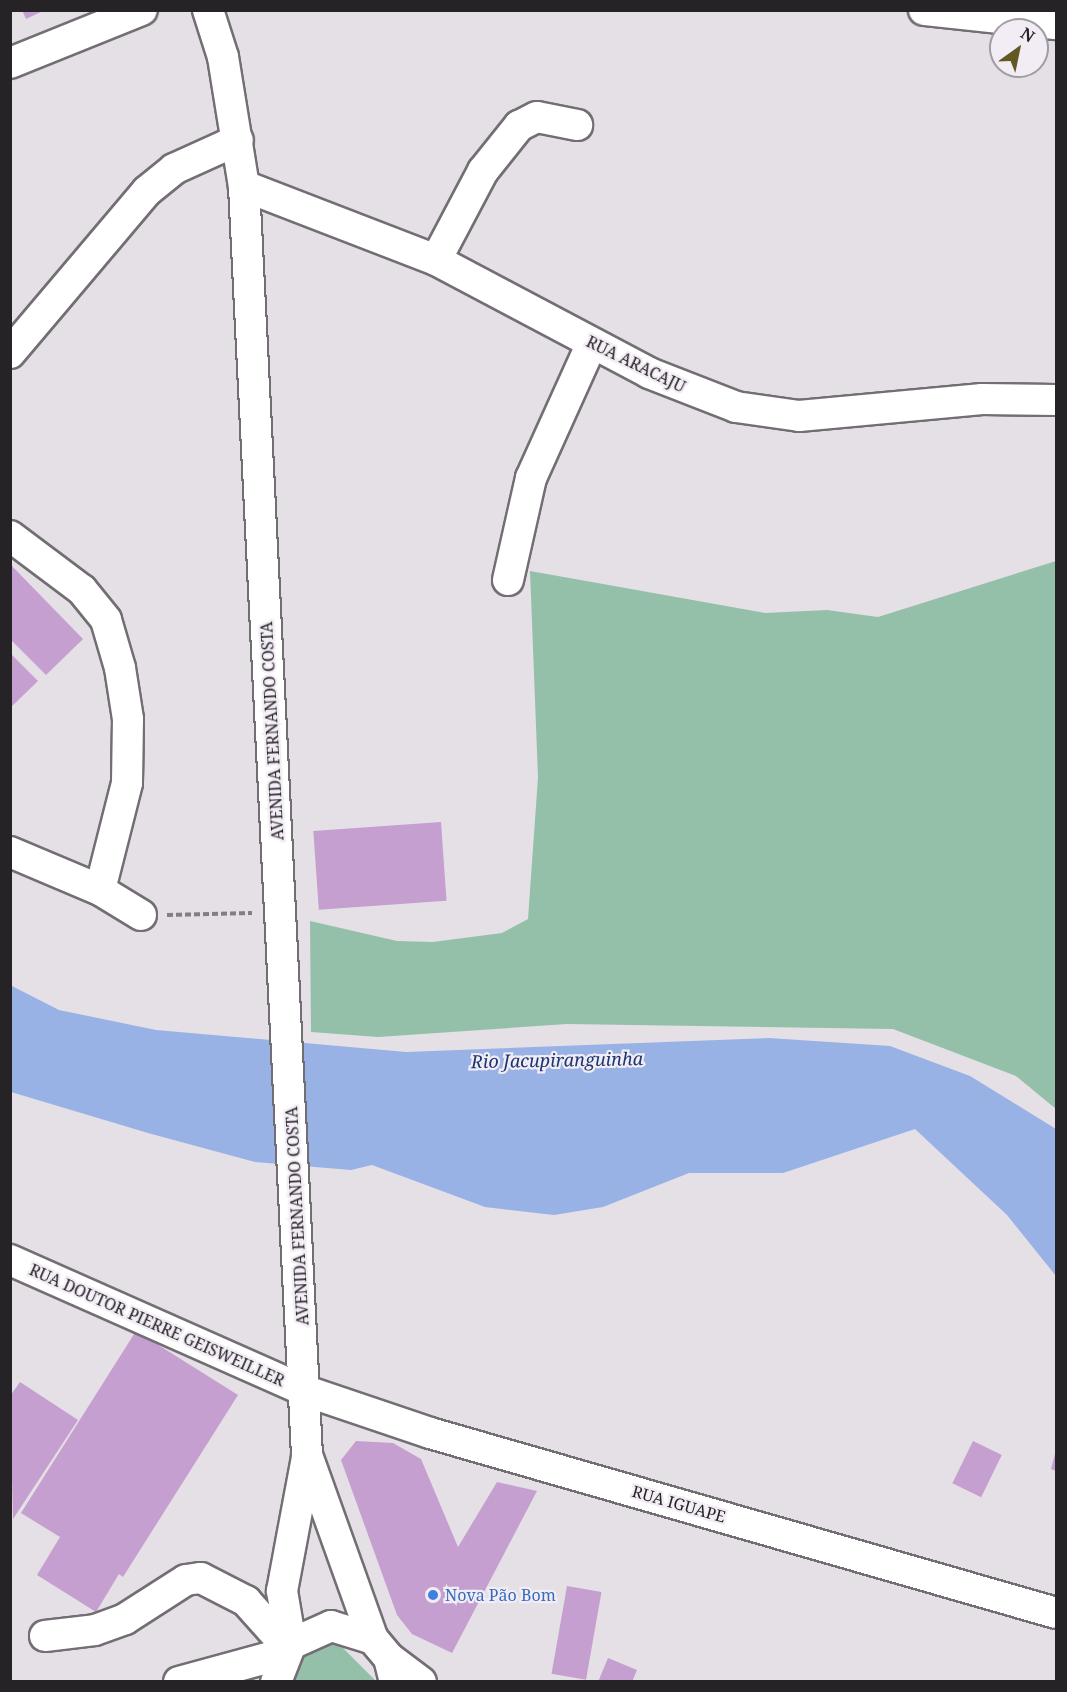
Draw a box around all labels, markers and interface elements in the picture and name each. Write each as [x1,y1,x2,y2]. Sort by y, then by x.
north arrow [989,18,1049,78]
text: N [1016,22,1039,47]
street label: RUA ARACAJU [583,332,689,396]
street label: AVENIDA FERNANDO COSTA [257,621,287,841]
water label: Rio Jacupiranguinha [471,1048,643,1072]
street label: AVENIDA FERNANDO COSTA [282,1106,312,1326]
street label: RUA DOUTOR PIERRE GEISWEILLER [26,1260,288,1390]
street label: RUA IGUAPE [630,1482,728,1526]
place label: Nova Pão Bom [445,1585,556,1605]
marker: Nova Pão Bom [426,1588,440,1602]

